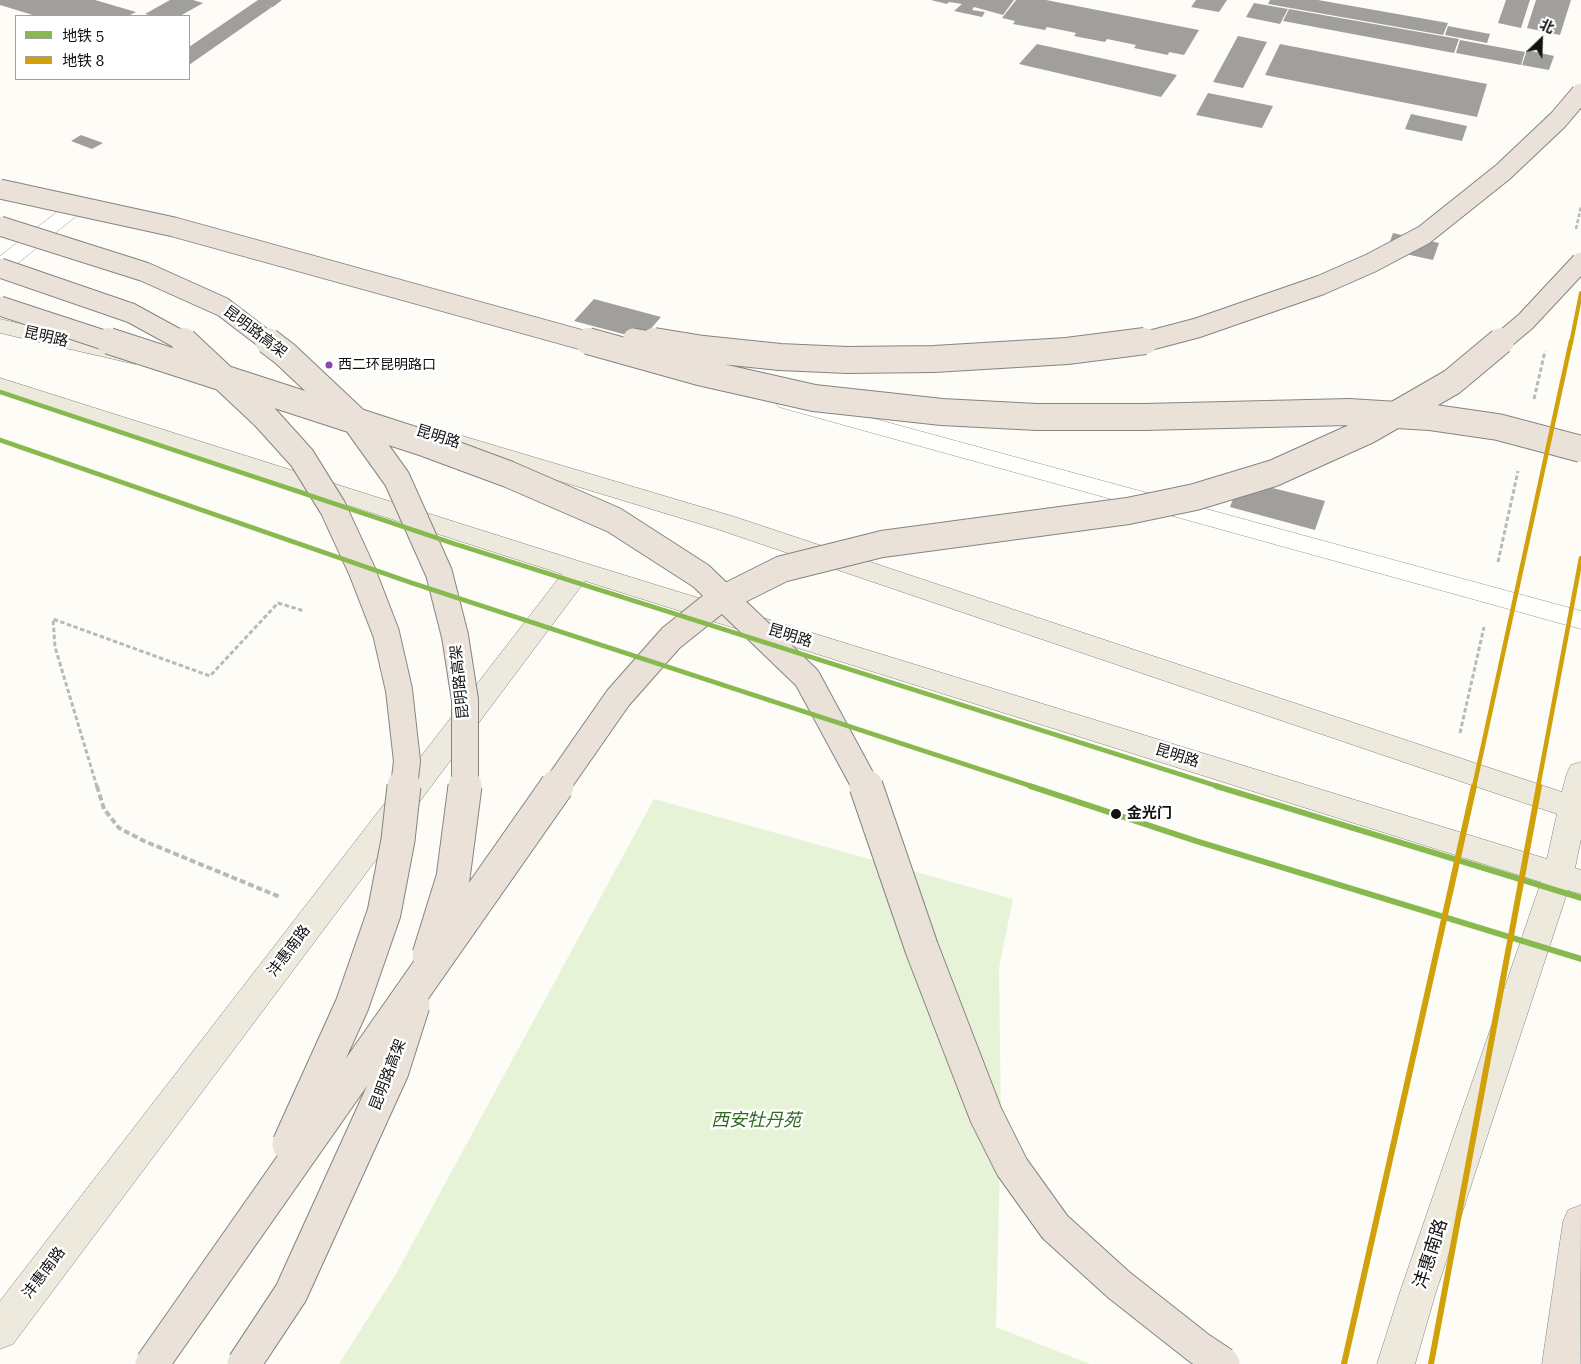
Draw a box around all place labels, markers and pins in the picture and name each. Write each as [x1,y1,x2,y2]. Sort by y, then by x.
place label: 西二环昆明路口 [338,357,436,373]
marker: 西二环昆明路口 [324,360,334,370]
place label: 金光门 [1127,805,1172,823]
marker: 金光门 [1109,807,1123,821]

